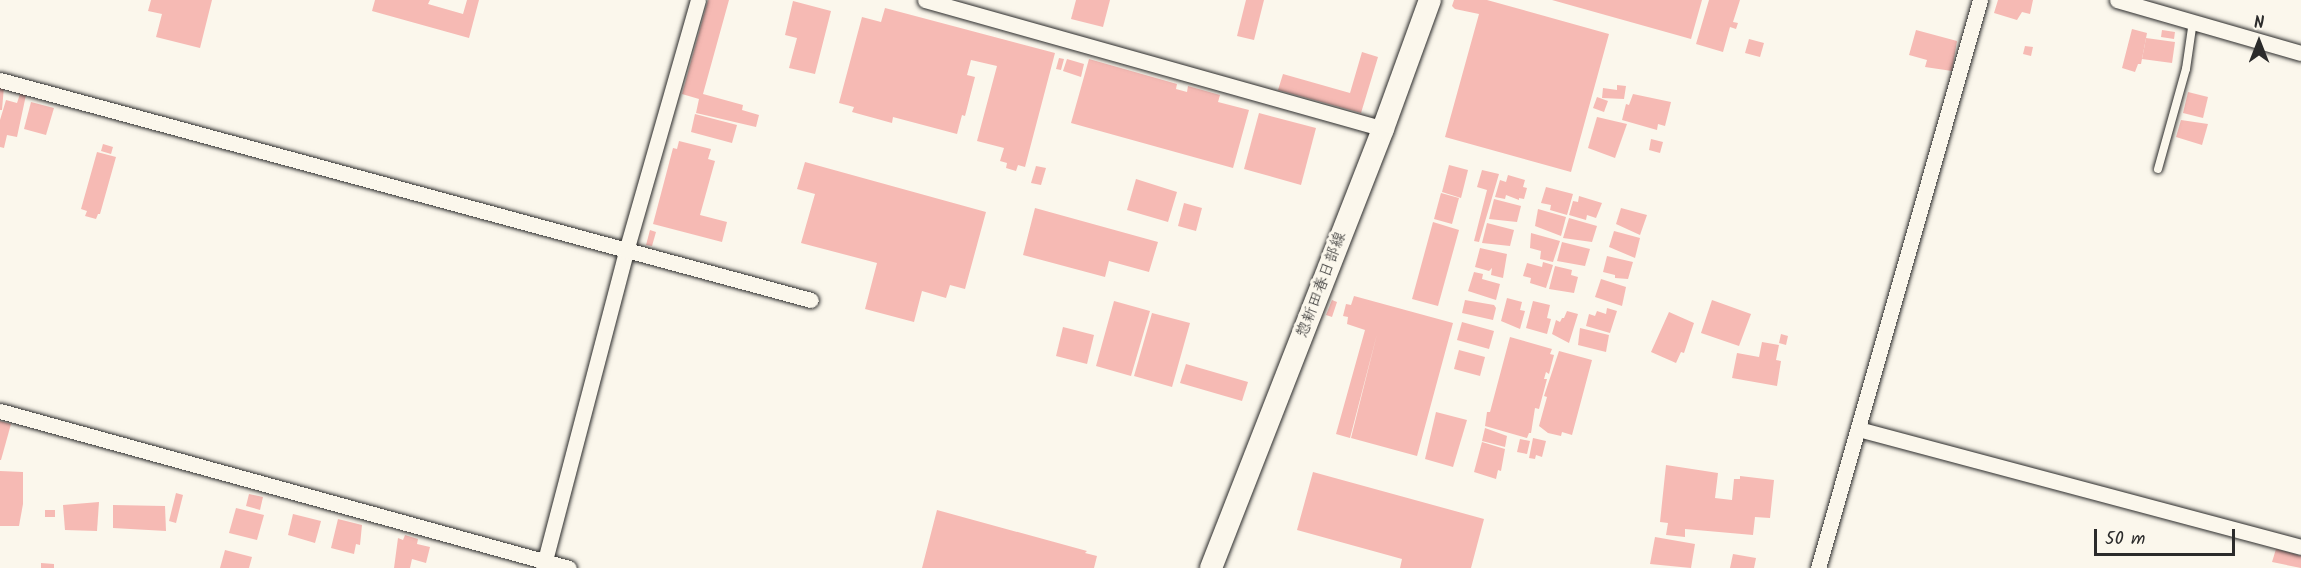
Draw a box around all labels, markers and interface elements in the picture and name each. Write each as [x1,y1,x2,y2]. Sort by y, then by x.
text: N [2254,11,2264,36]
north arrow [2229,12,2289,72]
street label: 惣新田春日部線 [1293,229,1351,341]
scale bar [2097,517,2238,555]
text: 50 m [2105,525,2145,554]

